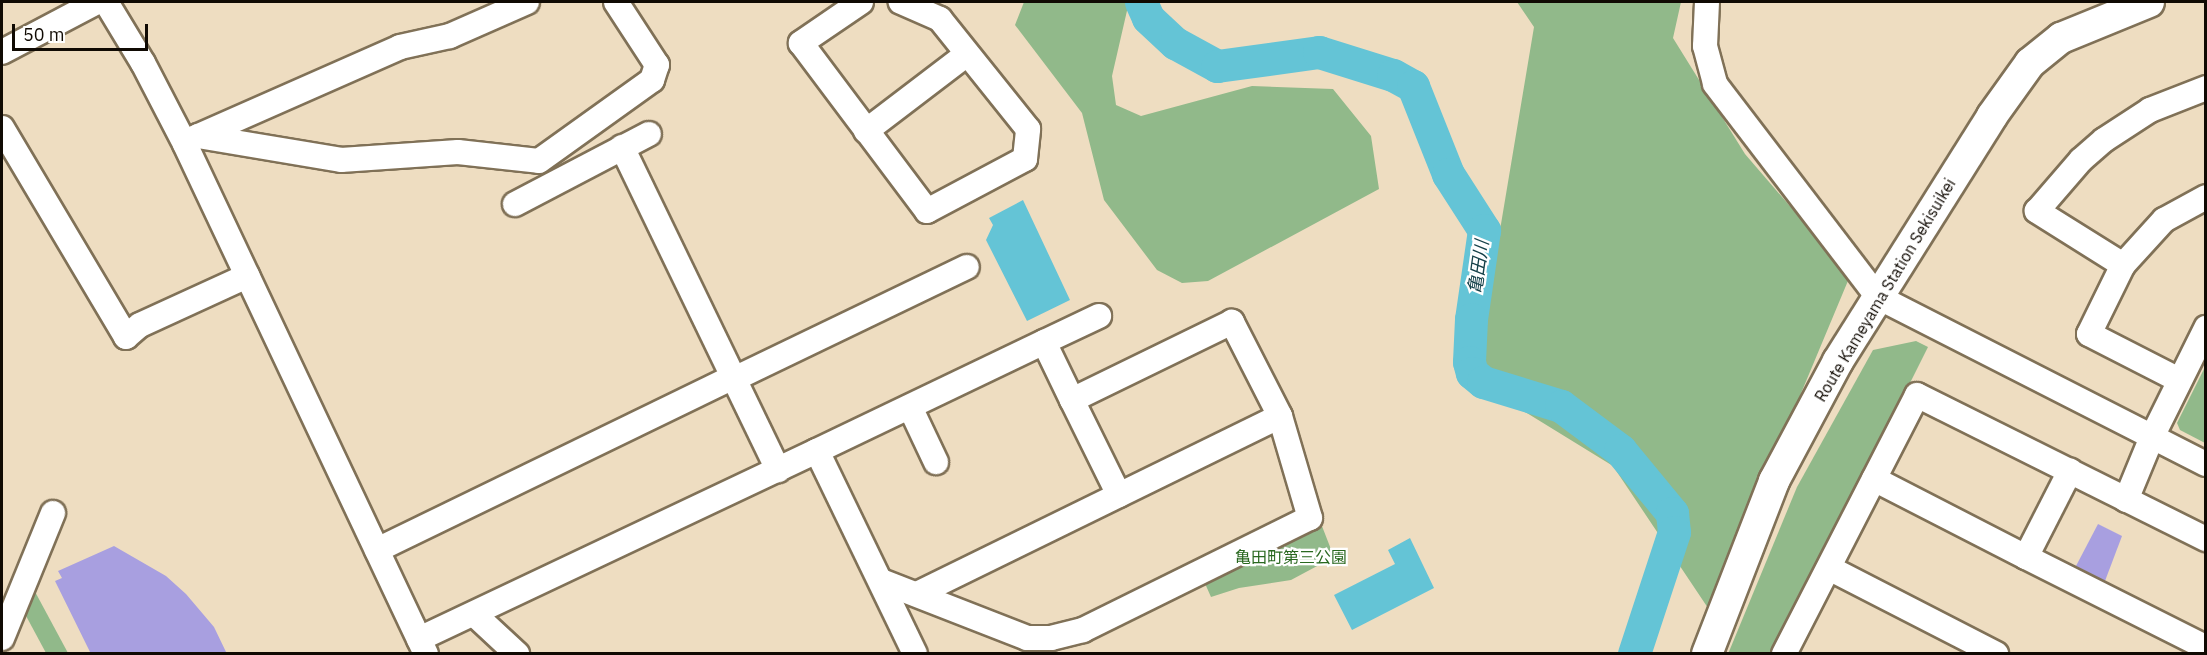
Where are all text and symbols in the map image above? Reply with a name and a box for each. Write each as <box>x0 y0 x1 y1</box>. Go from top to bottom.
scale bar <box>15 12 152 50</box>
text: 50 m <box>23 23 65 46</box>
street label: Route Kameyama Station Sekisuikei <box>1811 175 1959 405</box>
water label: 亀田川 <box>1465 239 1493 295</box>
park label: 亀田町第三公園 <box>1235 547 1347 567</box>

